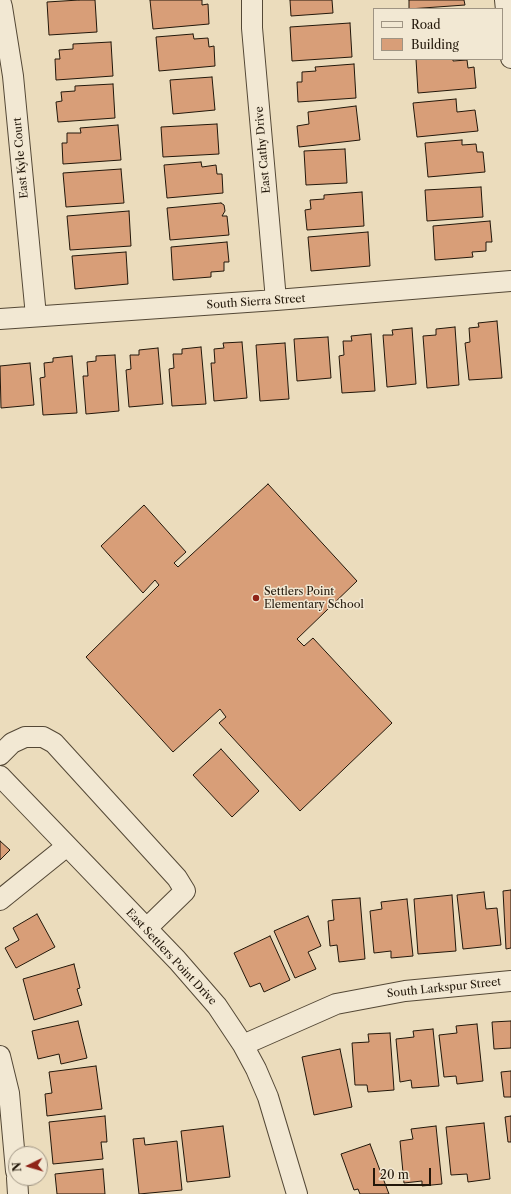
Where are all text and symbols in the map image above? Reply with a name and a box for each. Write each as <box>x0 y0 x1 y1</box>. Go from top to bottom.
legend <box>373 8 503 60</box>
text: Road <box>411 17 441 32</box>
text: Building <box>411 37 459 52</box>
street label: East Cathy Drive <box>253 106 273 194</box>
street label: East Kyle Court <box>11 117 31 199</box>
street label: South Sierra Street <box>206 292 306 312</box>
place label: Settlers Point Elementary School <box>264 585 364 611</box>
marker: Settlers Point Elementary School <box>251 593 261 603</box>
street label: East Settlers Point Drive <box>123 906 219 1008</box>
street label: South Larkspur Street <box>386 975 502 1001</box>
north arrow <box>8 1146 48 1186</box>
scale bar <box>375 1160 433 1186</box>
text: N <box>10 1162 24 1172</box>
text: 20 m <box>380 1167 409 1182</box>

